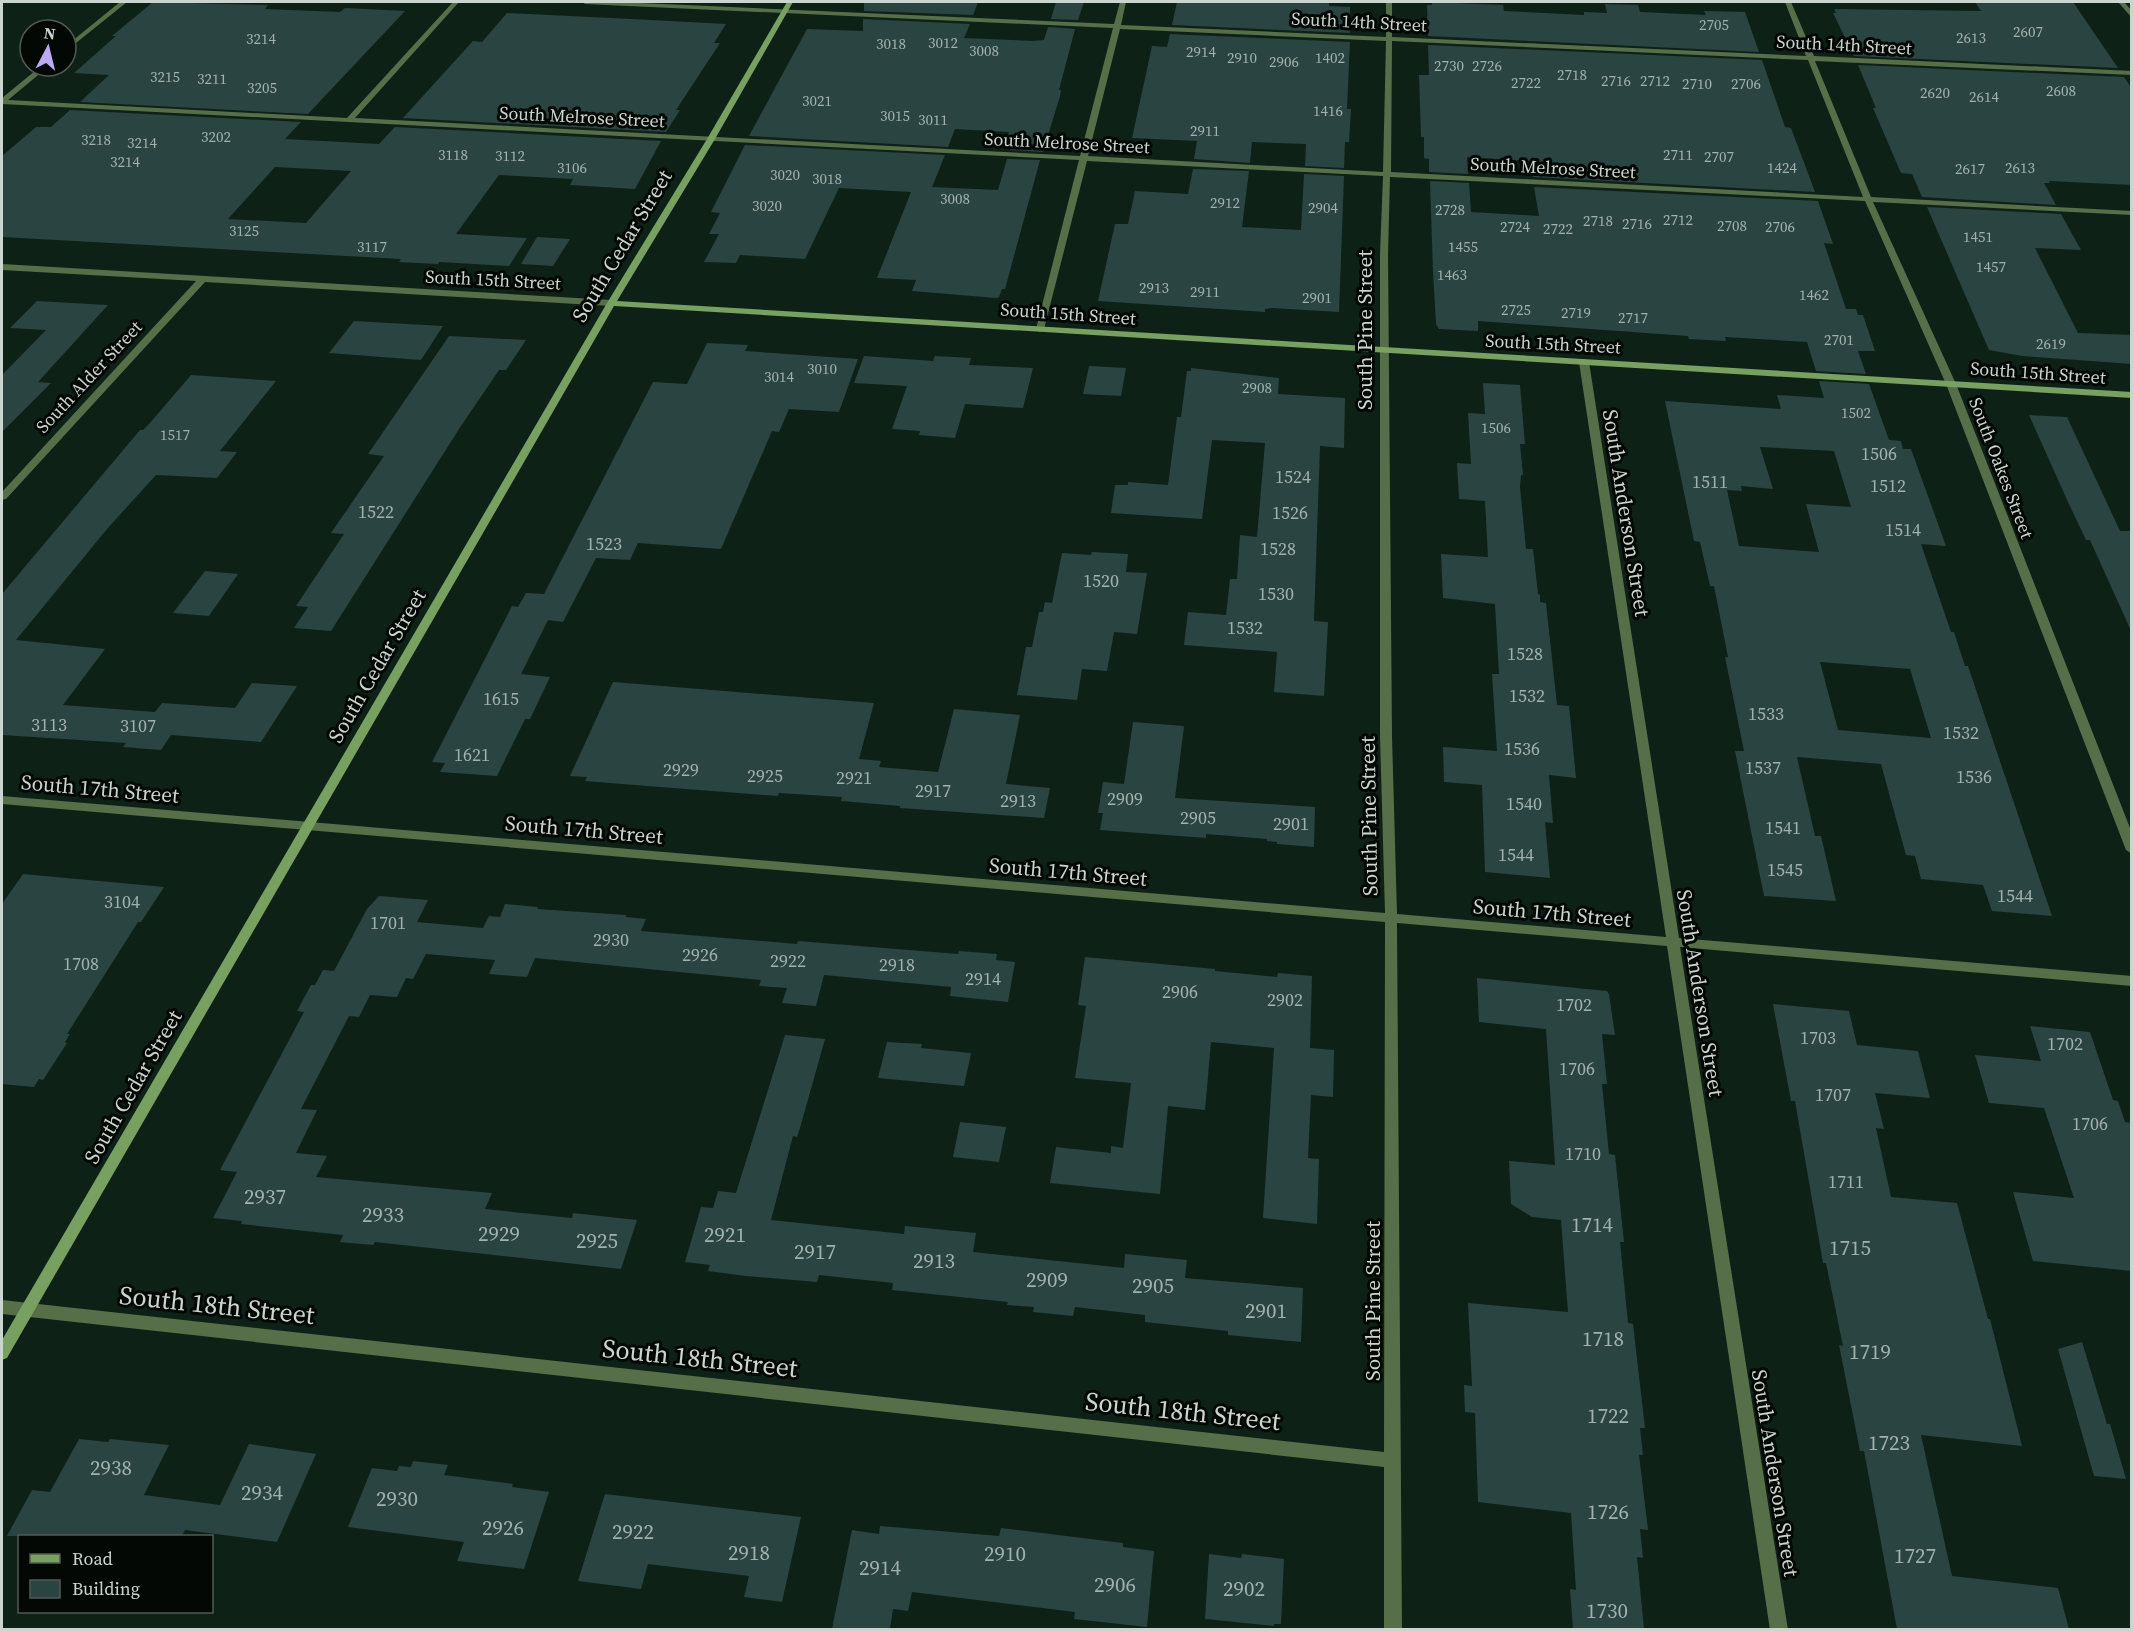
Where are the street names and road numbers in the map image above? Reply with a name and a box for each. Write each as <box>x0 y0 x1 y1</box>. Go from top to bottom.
street label: South 14th Street <box>1291 5 1428 38</box>
street label: South 14th Street <box>1776 28 1913 61</box>
street label: South Melrose Street <box>499 100 665 133</box>
street label: South Melrose Street <box>984 126 1150 159</box>
street label: South Melrose Street <box>1470 151 1636 184</box>
street label: South Cedar Street <box>565 164 679 327</box>
street label: South Pine Street <box>1350 250 1379 410</box>
street label: South 15th Street <box>425 263 562 296</box>
street label: South 15th Street <box>999 296 1137 331</box>
street label: South Alder Street <box>30 315 147 438</box>
street label: South 15th Street <box>1485 327 1622 360</box>
street label: South 15th Street <box>1969 355 2107 390</box>
street label: South Oakes Street <box>1963 394 2040 542</box>
street label: South Anderson Street <box>1596 407 1657 619</box>
street label: South Cedar Street <box>321 583 432 748</box>
street label: South Pine Street <box>1353 736 1384 896</box>
street label: South 17th Street <box>20 767 180 810</box>
street label: South 17th Street <box>504 808 664 851</box>
street label: South 17th Street <box>988 850 1148 893</box>
street label: South Anderson Street <box>1670 887 1731 1099</box>
street label: South 17th Street <box>1472 891 1632 934</box>
street label: South Cedar Street <box>77 1004 188 1169</box>
street label: South Pine Street <box>1358 1221 1387 1381</box>
street label: South 18th Street <box>118 1277 317 1333</box>
street label: South 18th Street <box>601 1330 800 1386</box>
street label: South Anderson Street <box>1745 1367 1806 1579</box>
street label: South 18th Street <box>1084 1383 1283 1439</box>

